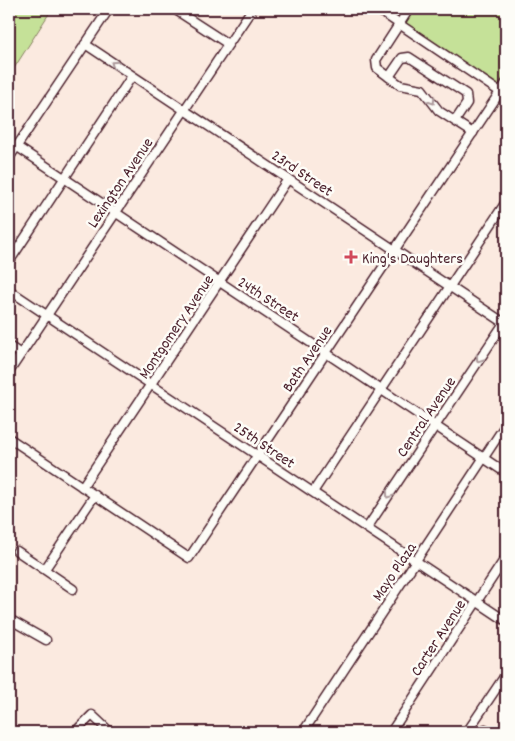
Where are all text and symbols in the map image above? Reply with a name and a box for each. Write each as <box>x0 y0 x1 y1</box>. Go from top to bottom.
one-way arrow <box>110 61 120 70</box>
one-way arrow <box>425 95 435 104</box>
street label: Lexington Avenue <box>82 134 160 233</box>
street label: 23rd Street <box>266 145 337 203</box>
place label: King's Daughters <box>362 248 463 271</box>
marker: King's Daughters <box>344 250 358 264</box>
street label: Montgomery Avenue <box>133 270 221 384</box>
street label: 24th Street <box>232 272 303 329</box>
street label: Bath Avenue <box>277 322 339 397</box>
one-way arrow <box>476 354 485 363</box>
street label: Central Avenue <box>392 372 463 462</box>
street label: 25th Street <box>228 417 299 475</box>
one-way arrow <box>386 489 395 498</box>
street label: Mayo Plaza <box>367 538 423 606</box>
street label: Carter Avenue <box>406 595 473 681</box>

